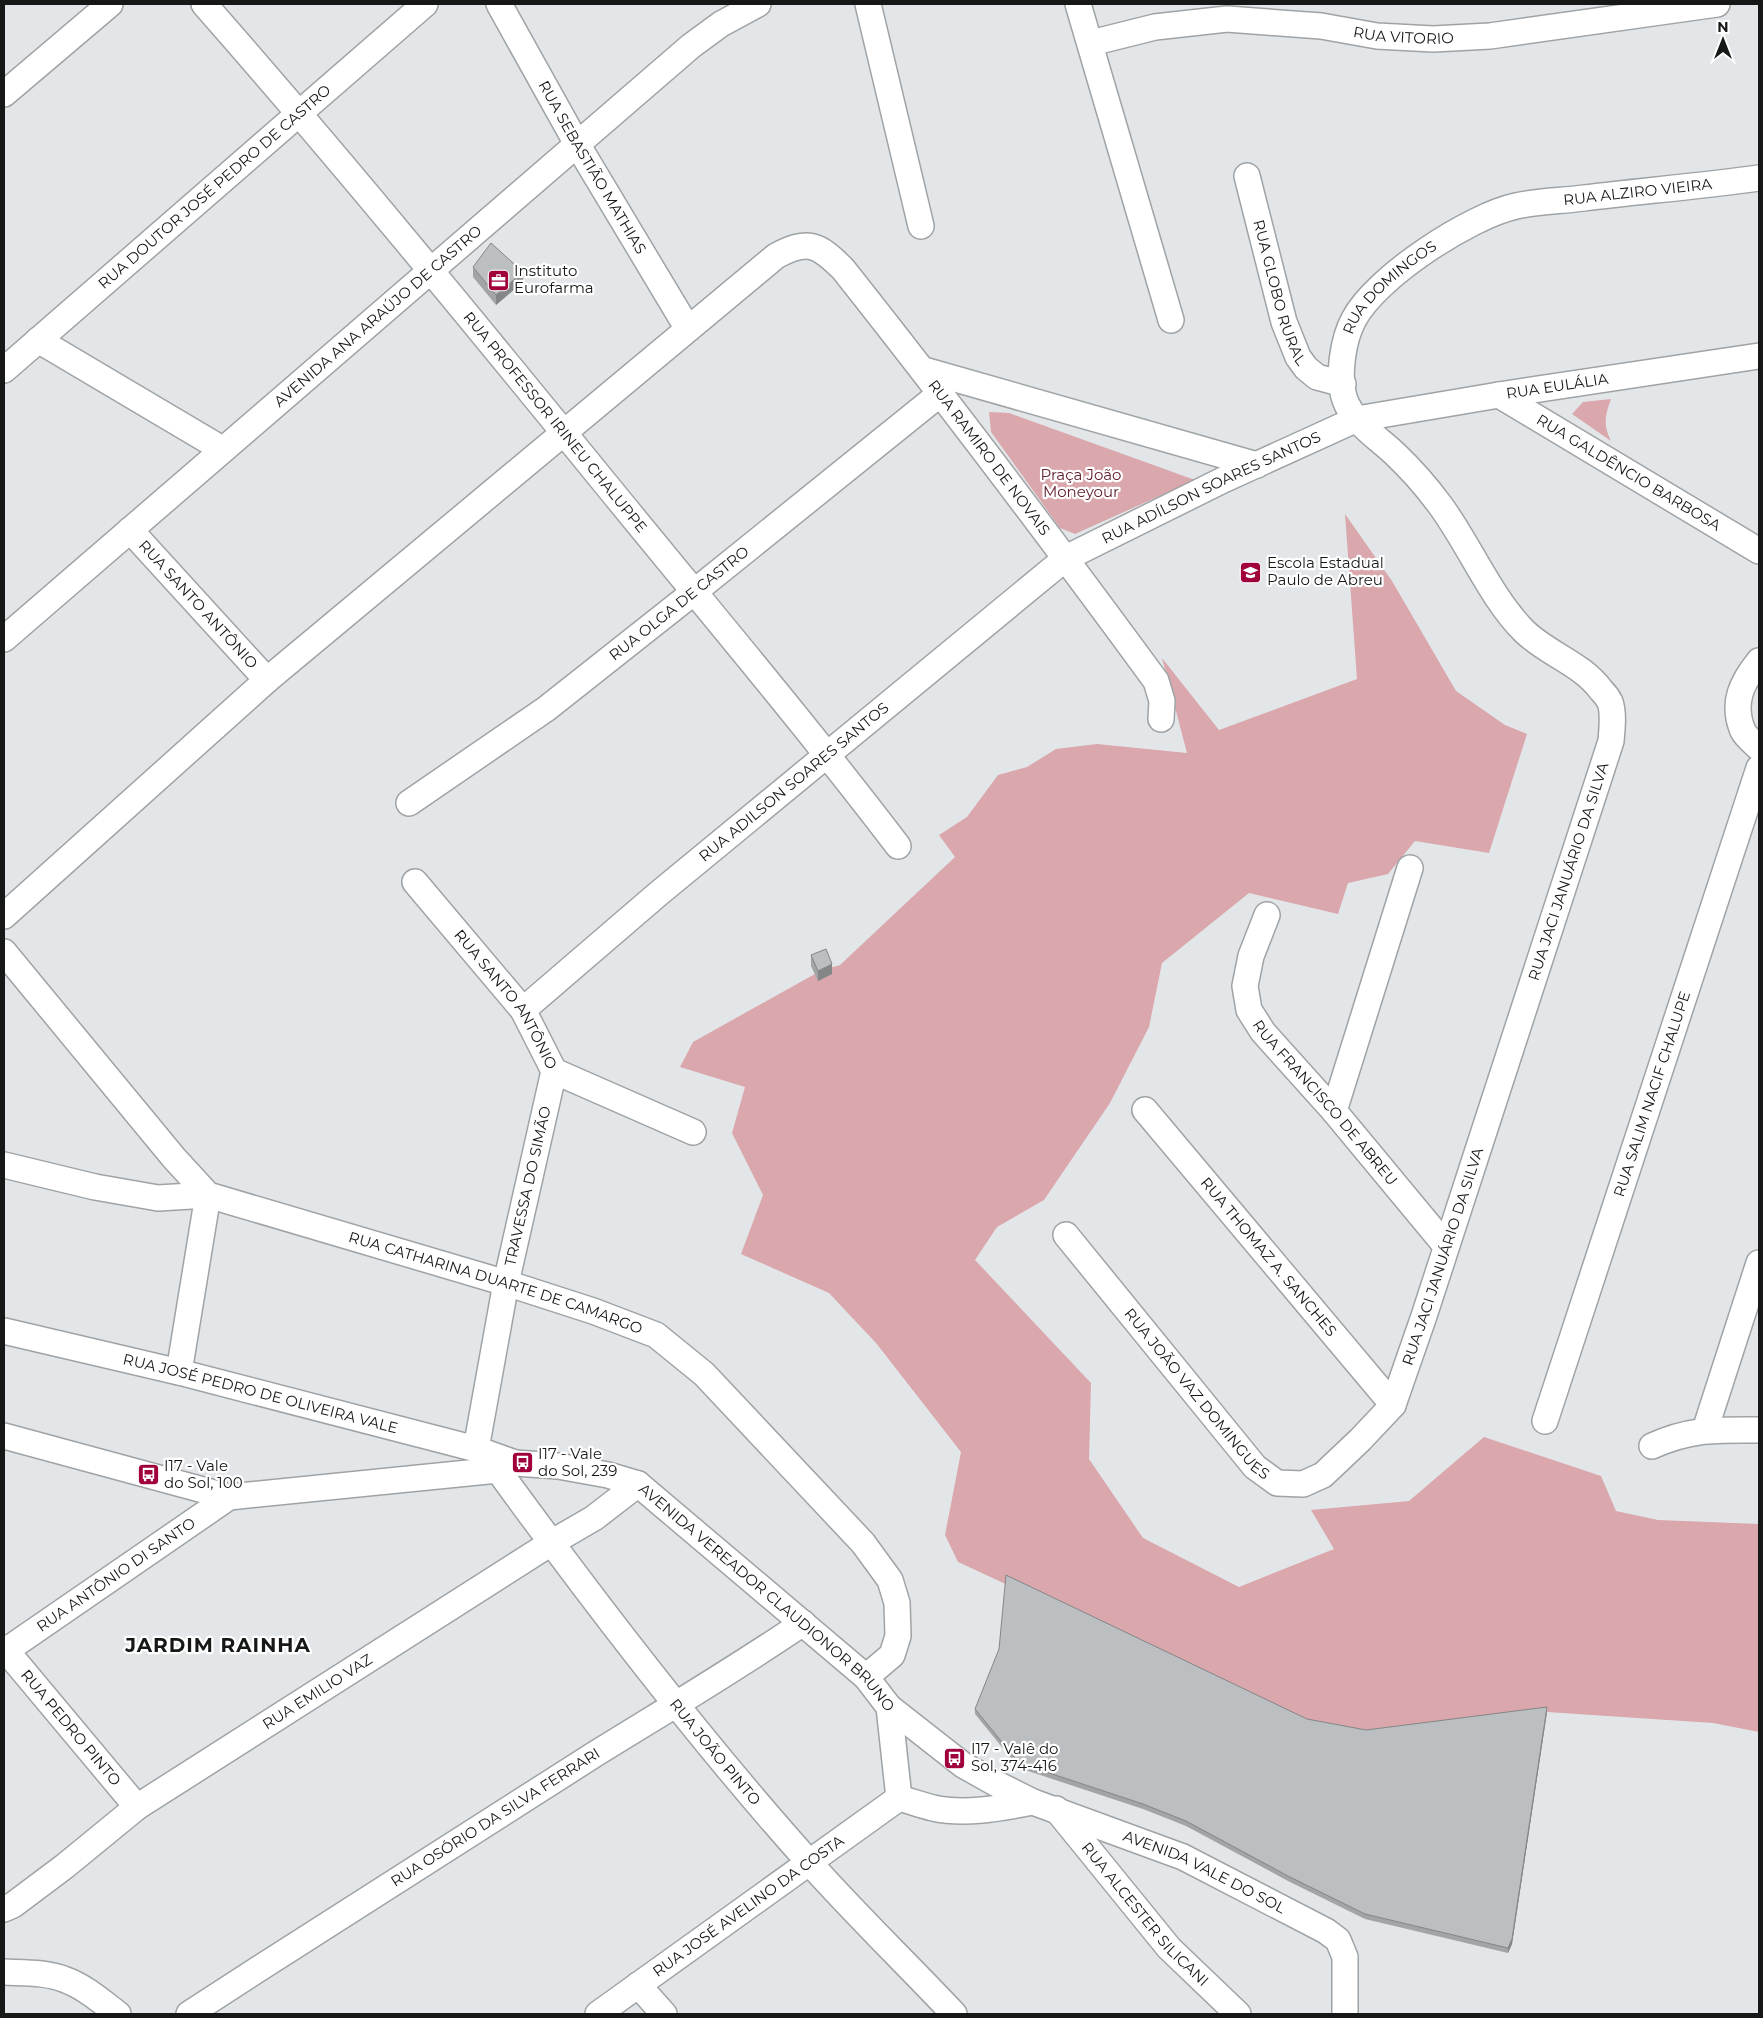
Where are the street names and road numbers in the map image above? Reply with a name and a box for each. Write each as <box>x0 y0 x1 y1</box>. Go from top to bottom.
street label: RUA VITORIO <box>1352 22 1454 48</box>
street label: RUA SEBASTIÃO MATHIAS <box>535 77 651 257</box>
street label: RUA DOUTOR JOSÉ PEDRO DE CASTRO <box>94 80 334 293</box>
street label: RUA ALZIRO VIEIRA <box>1563 174 1713 209</box>
street label: RUA GLOBO RURAL <box>1249 218 1311 369</box>
street label: AVENIDA ANA ARAÚJO DE CASTRO <box>270 221 486 411</box>
street label: RUA DOMINGOS <box>1338 236 1440 337</box>
street label: RUA PROFESSOR IRINEU CHALUPPE <box>459 307 652 536</box>
street label: RUA EULÁLIA <box>1505 369 1610 403</box>
street label: RUA RAMIRO DE NOVAIS <box>924 376 1055 539</box>
street label: RUA GALDÊNCIO BARBOSA <box>1533 410 1725 535</box>
street label: RUA ADÍLSON SOARES SANTOS <box>1098 427 1324 548</box>
street label: RUA SANTO ANTÔNIO <box>135 536 262 673</box>
street label: RUA OLGA DE CASTRO <box>605 542 753 665</box>
street label: RUA ADILSON SOARES SANTOS <box>695 698 892 866</box>
street label: RUA JACI JANUÁRIO DA SILVA <box>1524 760 1612 983</box>
street label: RUA SANTO ANTÔNIO <box>450 925 562 1072</box>
street label: RUA SALIM NACIF CHALUPE <box>1609 989 1694 1199</box>
street label: RUA FRANCISCO DE ABREU <box>1249 1016 1402 1189</box>
street label: TRAVESSA DO SIMÃO <box>500 1104 555 1268</box>
street label: RUA JACI JANUÁRIO DA SILVA <box>1398 1145 1487 1368</box>
street label: RUA THOMAZ A. SANCHES <box>1197 1173 1341 1340</box>
street label: RUA CATHARINA DUARTE DE CAMARGO <box>346 1227 645 1338</box>
street label: RUA JOÃO VAZ DOMINGUES <box>1120 1304 1273 1483</box>
street label: RUA JOSÉ PEDRO DE OLIVEIRA VALE <box>121 1349 400 1437</box>
street label: AVENIDA VEREADOR CLAUDIONOR BRUNO <box>635 1479 899 1715</box>
street label: RUA ANTÔNIO DI SANTO <box>33 1513 199 1636</box>
street label: RUA EMILIO VAZ <box>259 1649 376 1734</box>
street label: RUA PEDRO PINTO <box>17 1665 125 1790</box>
street label: RUA JOÃO PINTO <box>666 1695 765 1809</box>
street label: RUA OSÓRIO DA SILVA FERRARI <box>387 1743 603 1891</box>
street label: AVENIDA VALE DO SOL <box>1121 1826 1289 1917</box>
street label: RUA JOSÉ AVELINO DA COSTA <box>649 1831 847 1981</box>
street label: RUA ALCESTER SILICANI <box>1078 1838 1213 1990</box>

